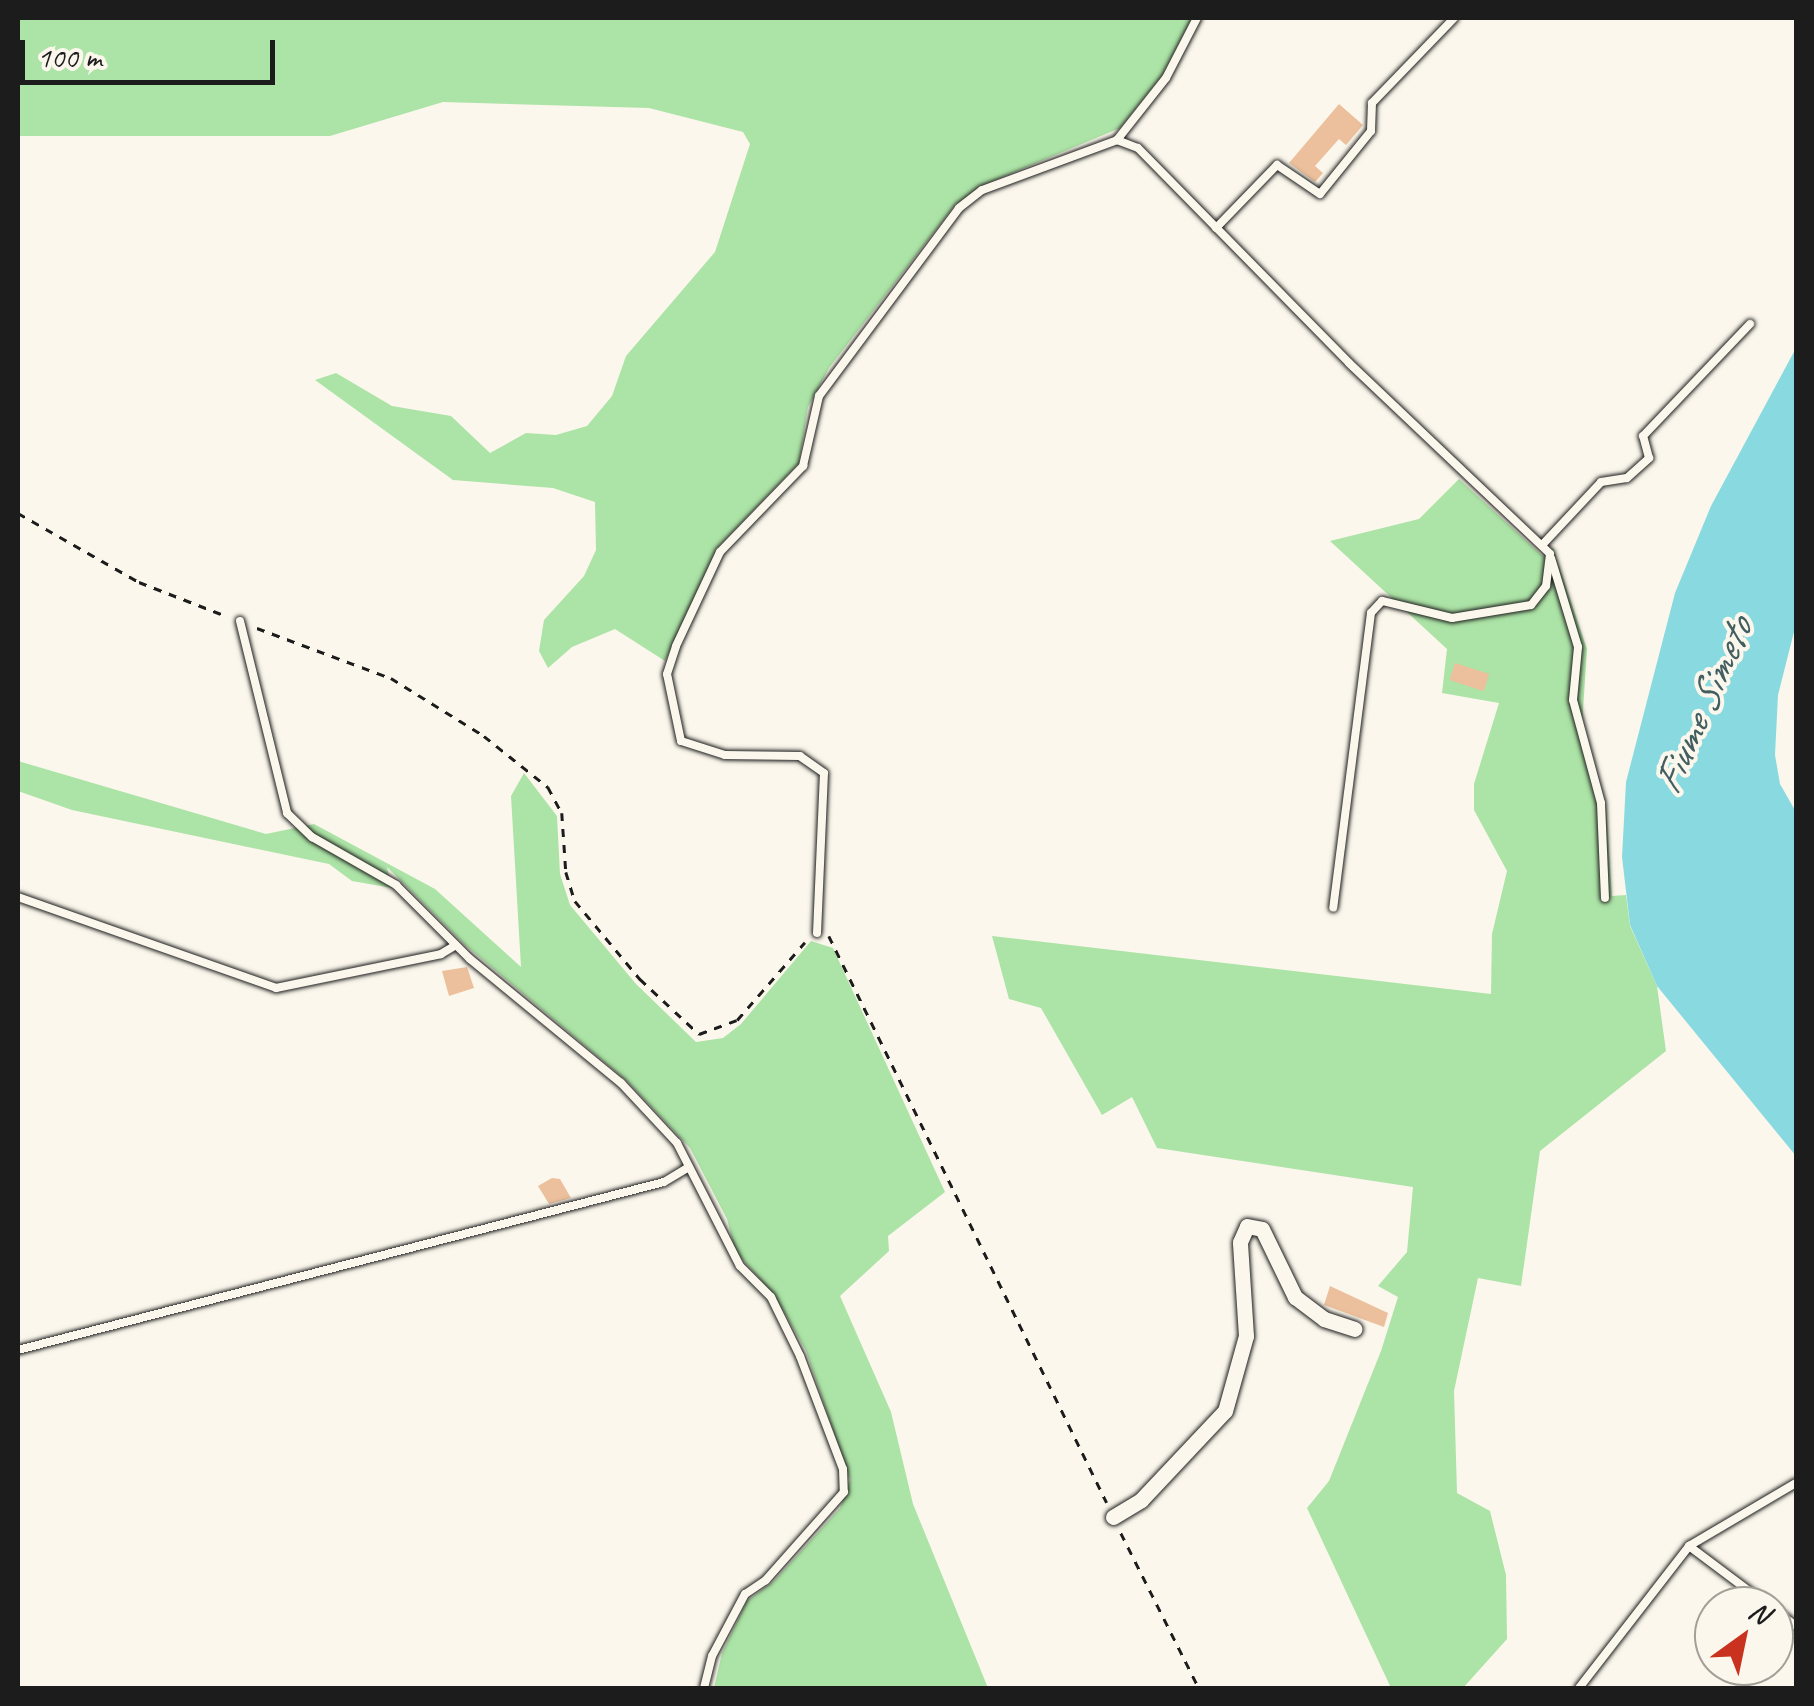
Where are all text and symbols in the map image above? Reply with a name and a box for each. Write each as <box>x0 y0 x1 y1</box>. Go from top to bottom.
scale bar <box>25 20 280 82</box>
text: 100 m <box>37 38 102 76</box>
water label: Fiume Simeto <box>1642 611 1764 801</box>
north arrow <box>1694 1586 1794 1686</box>
text: N <box>1743 1593 1776 1631</box>

